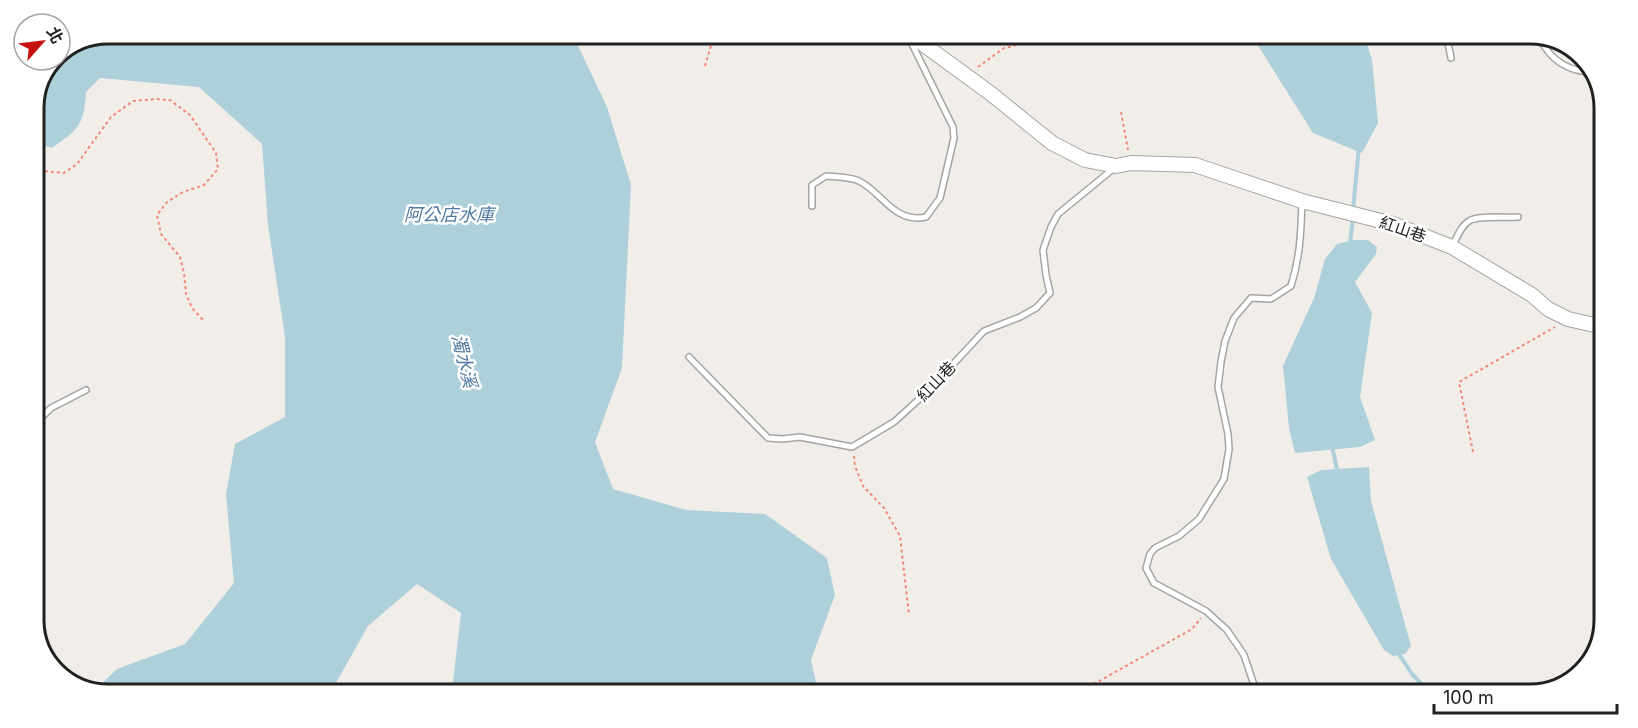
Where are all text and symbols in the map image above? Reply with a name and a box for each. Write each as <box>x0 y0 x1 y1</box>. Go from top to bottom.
north arrow <box>12 12 72 72</box>
text: 北 <box>43 23 68 47</box>
water label: 阿公店水庫 <box>404 204 497 225</box>
street label: 紅山巷 <box>1377 212 1429 246</box>
water label: 濁水溪 <box>448 332 482 393</box>
street label: 紅山巷 <box>912 357 960 405</box>
scale bar <box>1434 677 1617 715</box>
text: 100 m <box>1443 687 1494 708</box>

